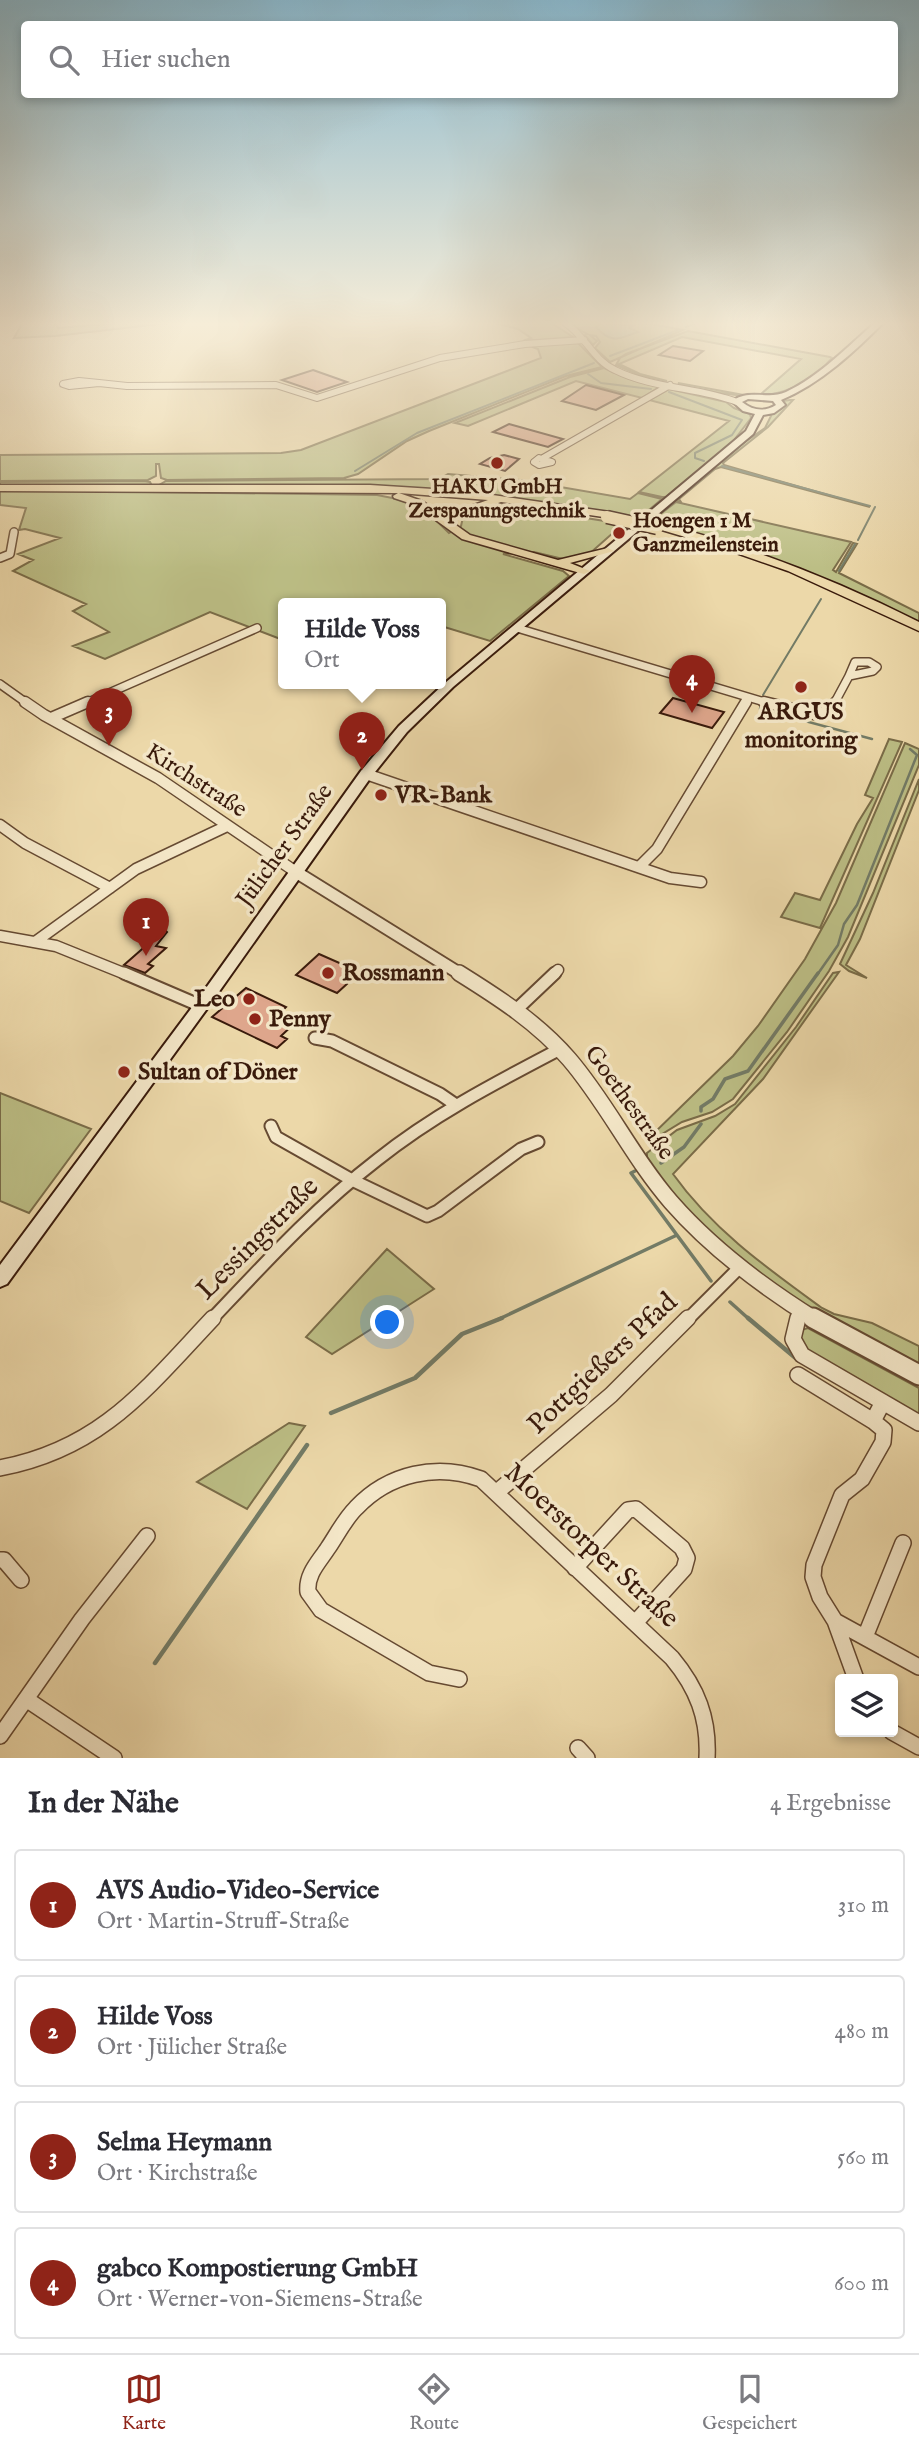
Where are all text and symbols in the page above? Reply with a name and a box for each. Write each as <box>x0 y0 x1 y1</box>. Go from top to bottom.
search box <box>21 21 898 98</box>
icon: search <box>45 41 83 79</box>
text: Hier suchen <box>101 43 231 76</box>
marker: HAKU GmbH Zerspanungstechnik <box>489 455 505 471</box>
place label: HAKU GmbH Zerspanungstechnik <box>409 474 586 525</box>
place label: Hoengen 1 M Ganzmeilenstein <box>633 508 779 559</box>
marker: Hoengen 1 M Ganzmeilenstein <box>611 525 627 541</box>
popup <box>278 598 446 689</box>
text: Hilde Voss <box>304 613 420 646</box>
text: Ort <box>304 646 340 675</box>
pin: 4 <box>669 655 715 713</box>
marker: ARGUS monitoring <box>793 679 809 695</box>
pin: 3 <box>86 688 132 746</box>
place label: ARGUS monitoring <box>745 697 858 756</box>
pin: 2 <box>339 712 385 770</box>
street label: Kirchstraße <box>139 737 253 825</box>
street label: Jülicher Straße <box>228 778 340 916</box>
place label: VR-Bank <box>394 780 493 811</box>
marker: VR-Bank <box>373 787 389 803</box>
pin: 1 <box>123 898 169 956</box>
place label: Rossmann <box>342 958 445 989</box>
marker: Rossmann <box>320 965 336 981</box>
place label: Leo <box>194 984 235 1015</box>
marker: Leo <box>241 991 257 1007</box>
place label: Penny <box>269 1004 332 1035</box>
marker: Penny <box>247 1011 263 1027</box>
street label: Goethestraße <box>577 1040 681 1166</box>
place label: Sultan of Döner <box>138 1057 298 1088</box>
marker: Sultan of Döner <box>116 1064 132 1080</box>
street label: Lessingstraße <box>189 1170 327 1308</box>
street label: Pottgießers Pfad <box>521 1286 685 1442</box>
your location <box>370 1305 404 1339</box>
street label: Moerstorper Straße <box>496 1456 686 1636</box>
map controls <box>835 1674 898 1737</box>
button: layers <box>835 1674 898 1737</box>
text: In der Nähe <box>28 1785 179 1823</box>
text: 4 Ergebnisse <box>770 1789 891 1818</box>
text: AVS Audio-Video-Service <box>97 1874 379 1907</box>
text: 1 <box>49 1891 57 1920</box>
text: 310 m <box>838 1891 889 1920</box>
text: Ort · Martin-Struff-Straße <box>97 1907 349 1936</box>
text: Hilde Voss <box>97 2000 213 2033</box>
text: 2 <box>48 2017 58 2046</box>
text: 480 m <box>835 2017 889 2046</box>
text: Ort · Jülicher Straße <box>97 2033 287 2062</box>
text: Selma Heymann <box>97 2126 272 2159</box>
text: 3 <box>49 2143 57 2172</box>
text: 560 m <box>837 2143 889 2172</box>
text: Ort · Kirchstraße <box>97 2159 258 2188</box>
text: gabco Kompostierung GmbH <box>97 2252 418 2285</box>
text: 4 <box>47 2269 59 2298</box>
text: 600 m <box>834 2269 889 2298</box>
text: Ort · Werner-von-Siemens-Straße <box>97 2285 423 2314</box>
tab: Karte <box>122 2370 166 2436</box>
tab: Route <box>409 2370 459 2436</box>
tab: Gespeichert <box>702 2370 797 2436</box>

